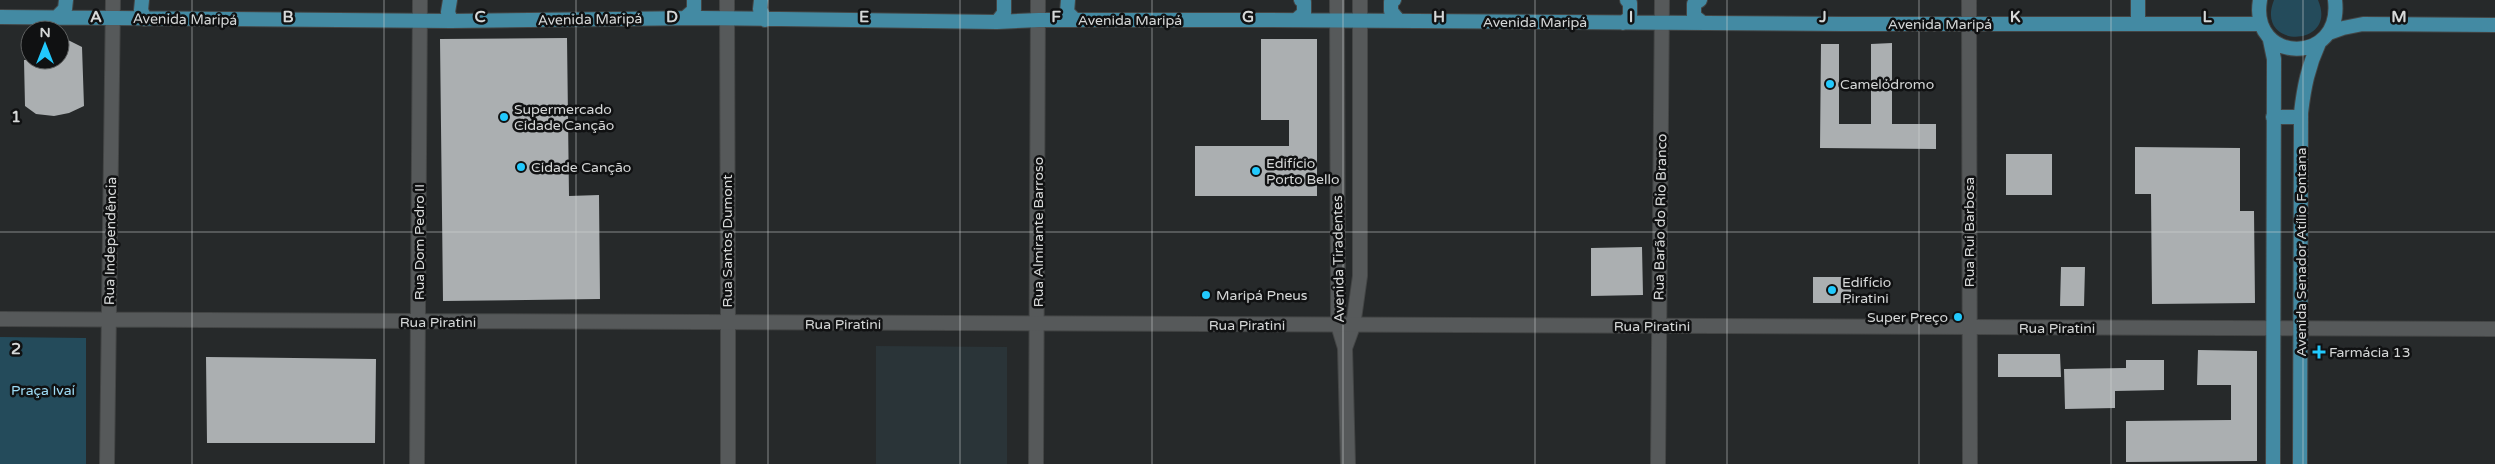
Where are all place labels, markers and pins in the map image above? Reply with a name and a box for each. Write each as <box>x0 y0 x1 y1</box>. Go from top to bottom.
place label: Camelódromo <box>1840 76 1934 93</box>
marker: Camelódromo <box>1824 78 1836 90</box>
place label: Supermercado Cidade Canção <box>514 101 614 134</box>
marker: Supermercado Cidade Canção <box>498 111 510 123</box>
place label: Edifício Porto Bello <box>1266 155 1340 188</box>
place label: Cidade Canção <box>531 159 631 176</box>
marker: Cidade Canção <box>515 161 527 173</box>
marker: Edifício Porto Bello <box>1250 165 1262 177</box>
place label: Edifício Piratini <box>1842 274 1891 307</box>
marker: Edifício Piratini <box>1826 284 1838 296</box>
place label: Maripá Pneus <box>1216 287 1308 304</box>
marker: Maripá Pneus <box>1200 289 1212 301</box>
place label: Super Preço <box>1867 309 1948 326</box>
marker: Super Preço <box>1952 311 1964 323</box>
place label: Farmácia 13 <box>2329 344 2410 361</box>
marker: Farmácia 13 <box>2313 346 2325 358</box>

